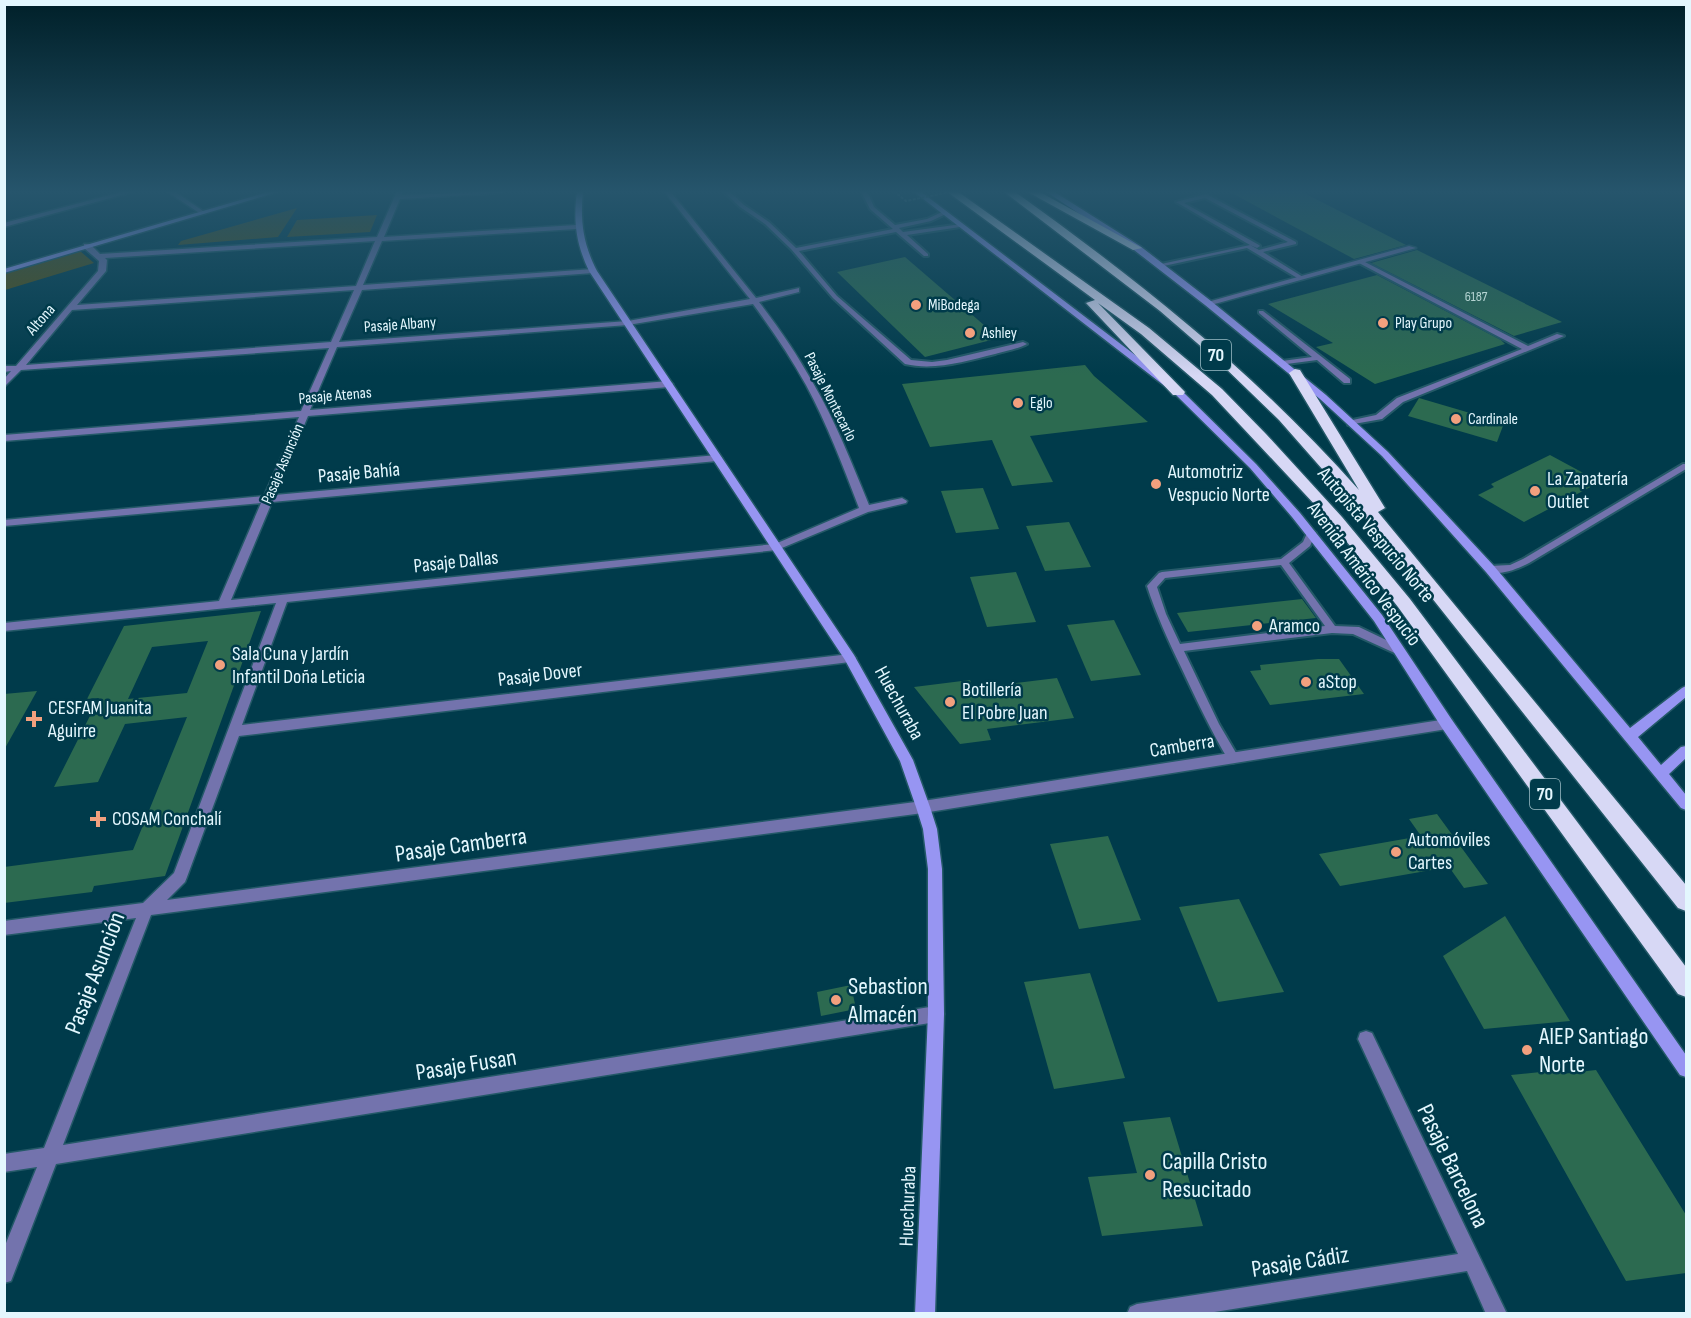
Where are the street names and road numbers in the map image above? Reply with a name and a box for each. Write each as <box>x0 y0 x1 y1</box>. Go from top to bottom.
street label: Altona <box>22 301 59 340</box>
street label: Pasaje Albany <box>363 313 437 337</box>
road number: 70 <box>1201 340 1231 370</box>
street label: Pasaje Montecarlo <box>799 349 861 445</box>
street label: Pasaje Atenas <box>298 383 373 409</box>
street label: Pasaje Asunción <box>258 421 308 507</box>
street label: Pasaje Bahía <box>317 457 401 489</box>
street label: Autopista Vespucio Norte <box>1312 462 1440 607</box>
street label: Avenida Américo Vespucio <box>1301 496 1426 651</box>
street label: Pasaje Dallas <box>412 546 500 578</box>
street label: Pasaje Dover <box>496 658 584 692</box>
street label: Huechuraba <box>869 662 929 744</box>
street label: Camberra <box>1148 729 1216 763</box>
road number: 70 <box>1530 779 1560 809</box>
street label: Pasaje Camberra <box>393 821 529 869</box>
street label: Pasaje Asunción <box>59 908 131 1038</box>
street label: Pasaje Fusan <box>413 1043 519 1087</box>
street label: Pasaje Barcelona <box>1411 1099 1495 1233</box>
street label: Huechuraba <box>895 1165 921 1247</box>
street label: Pasaje Cádiz <box>1249 1240 1351 1284</box>

